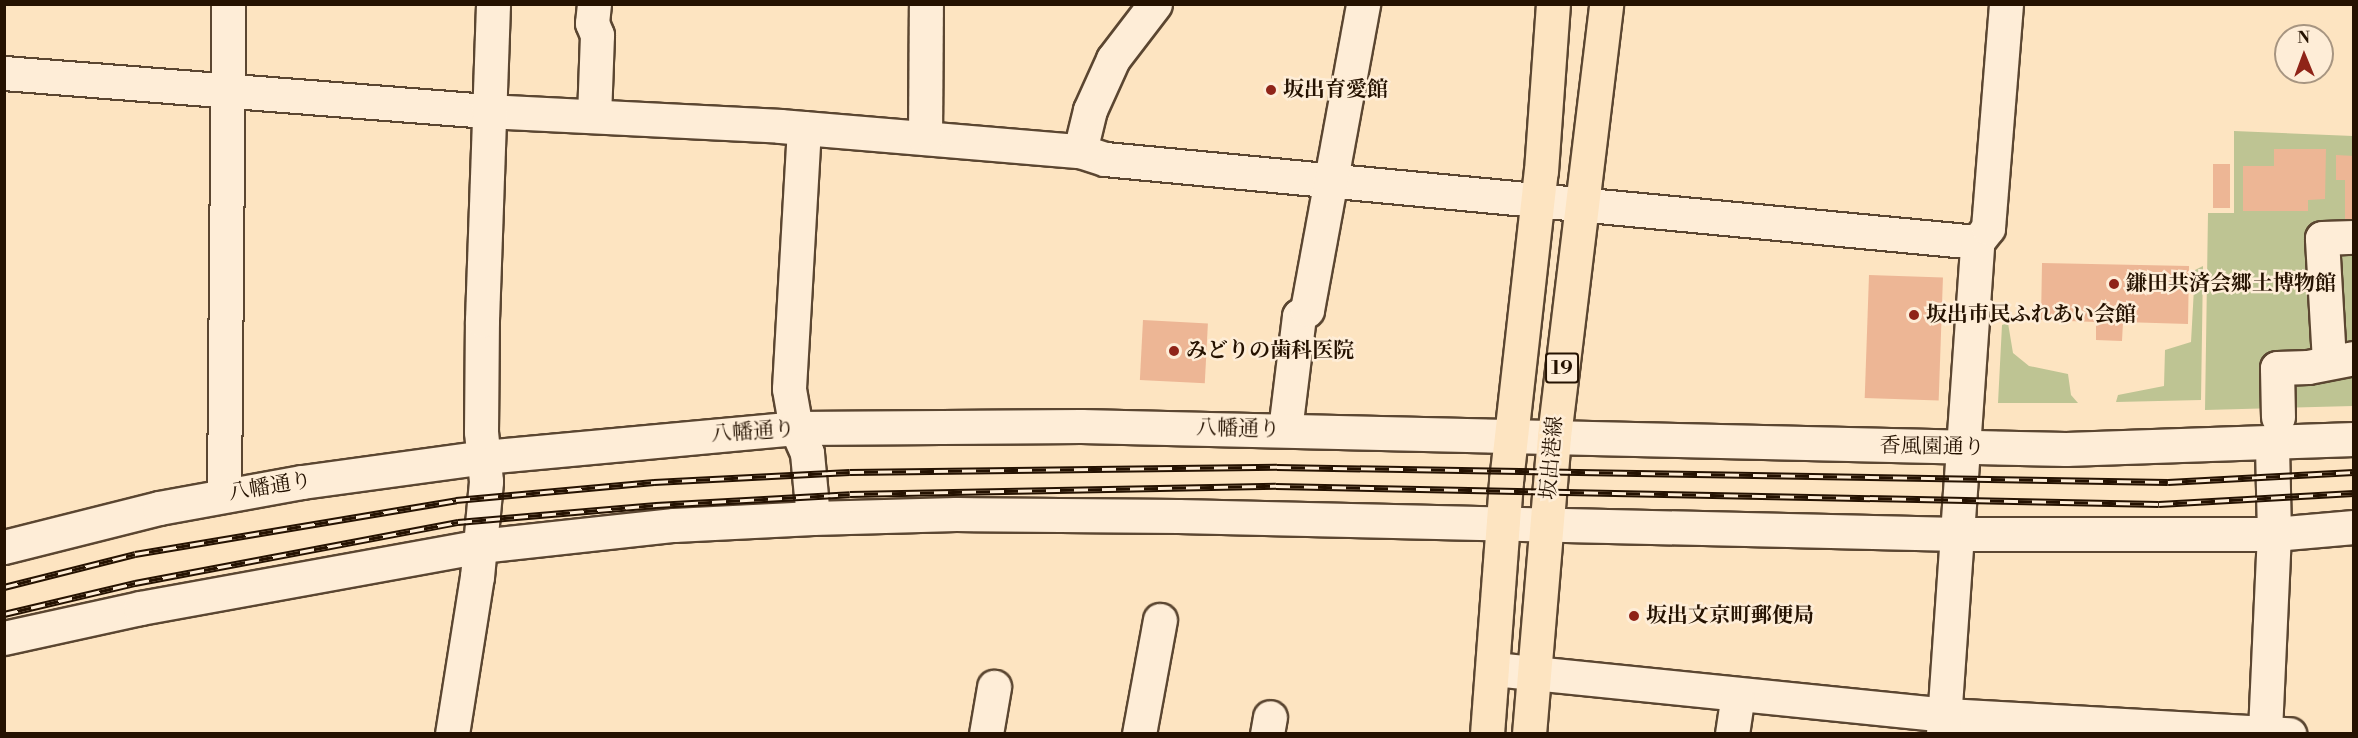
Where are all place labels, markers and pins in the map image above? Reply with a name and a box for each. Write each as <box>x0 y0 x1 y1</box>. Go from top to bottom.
place label: 坂出育愛館 <box>1283 77 1388 103</box>
marker: 坂出育愛館 <box>1264 83 1278 97</box>
place label: 鎌田共済会郷土博物館 <box>2126 271 2336 297</box>
marker: 鎌田共済会郷土博物館 <box>2107 277 2121 291</box>
place label: 坂出市民ふれあい会館 <box>1926 302 2136 328</box>
marker: 坂出市民ふれあい会館 <box>1907 308 1921 322</box>
place label: みどりの歯科医院 <box>1186 338 1354 364</box>
marker: みどりの歯科医院 <box>1167 344 1181 358</box>
place label: 坂出文京町郵便局 <box>1646 603 1814 629</box>
marker: 坂出文京町郵便局 <box>1627 609 1641 623</box>

